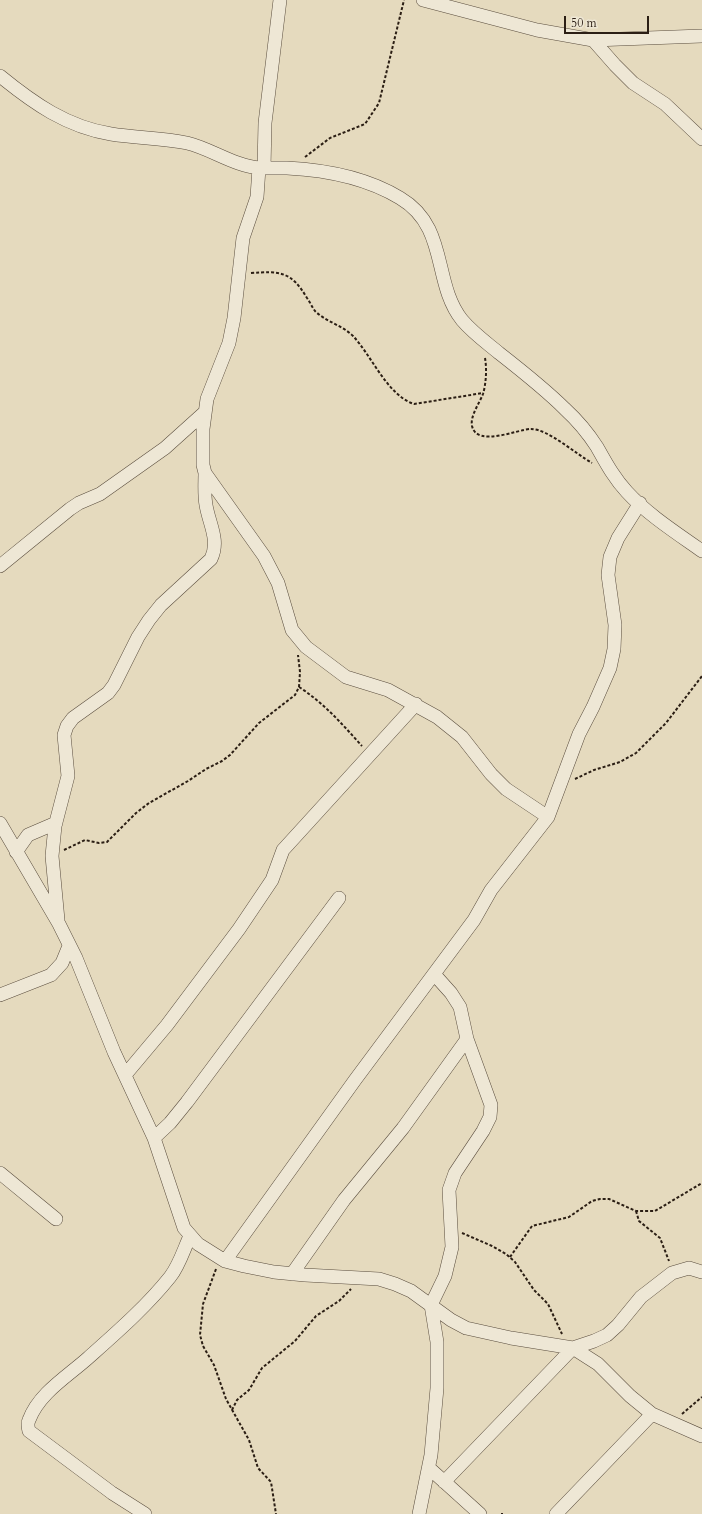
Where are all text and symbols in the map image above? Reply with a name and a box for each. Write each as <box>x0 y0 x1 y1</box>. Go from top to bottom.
scale bar <box>566 8 651 34</box>
text: 50 m <box>571 15 597 31</box>

